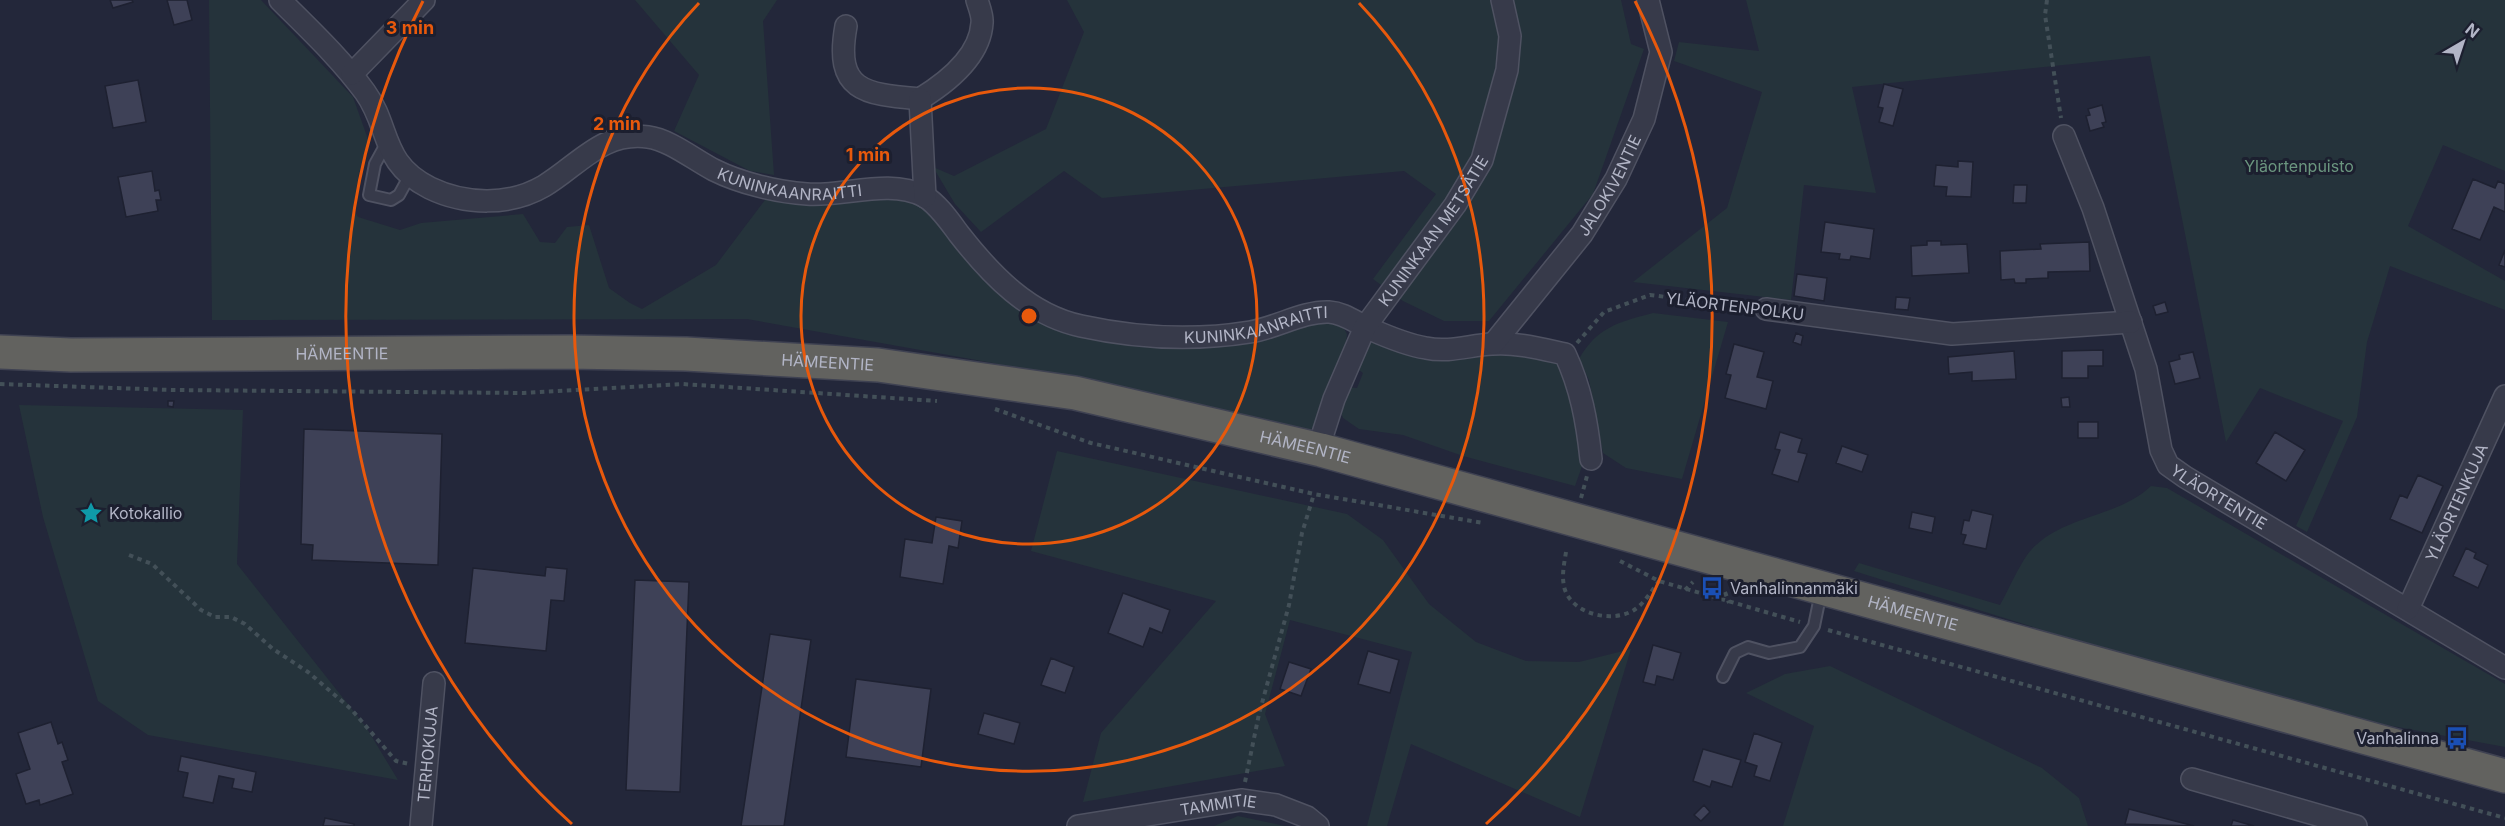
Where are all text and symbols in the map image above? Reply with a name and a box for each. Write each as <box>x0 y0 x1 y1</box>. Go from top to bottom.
north arrow <box>2433 12 2493 72</box>
text: 3 min <box>386 17 434 38</box>
text: N <box>2461 19 2483 42</box>
text: 2 min <box>593 113 641 134</box>
street label: JALOKIVENTIE <box>1573 132 1645 240</box>
text: 1 min <box>846 144 890 165</box>
street label: KUNINKAAN METSÄTIE <box>1374 152 1492 310</box>
park label: Yläortenpuisto <box>2244 156 2354 176</box>
street label: KUNINKAANRAITTI <box>714 163 863 204</box>
street label: YLÄORTENPOLKU <box>1665 288 1805 324</box>
street label: KUNINKAANRAITTI <box>1184 302 1328 347</box>
centre of rings <box>1019 306 1039 326</box>
street label: HÄMEENTIE <box>295 343 388 364</box>
street label: HÄMEENTIE <box>781 349 875 375</box>
street label: HÄMEENTIE <box>1258 426 1353 468</box>
street label: YLÄORTENKUJA <box>2421 440 2492 565</box>
street label: YLÄORTENTIE <box>2167 460 2271 534</box>
place icon: Kotokallio <box>78 500 104 526</box>
place label: Kotokallio <box>109 503 182 523</box>
bus stop icon: Vanhalinnanmäki <box>1699 575 1725 601</box>
place label: Vanhalinnanmäki <box>1730 578 1858 598</box>
street label: HÄMEENTIE <box>1866 591 1961 635</box>
street label: TERHOKUJA <box>413 705 442 803</box>
bus stop icon: Vanhalinna <box>2444 725 2470 751</box>
place label: Vanhalinna <box>2356 728 2439 748</box>
street label: TAMMITIE <box>1178 790 1258 820</box>

